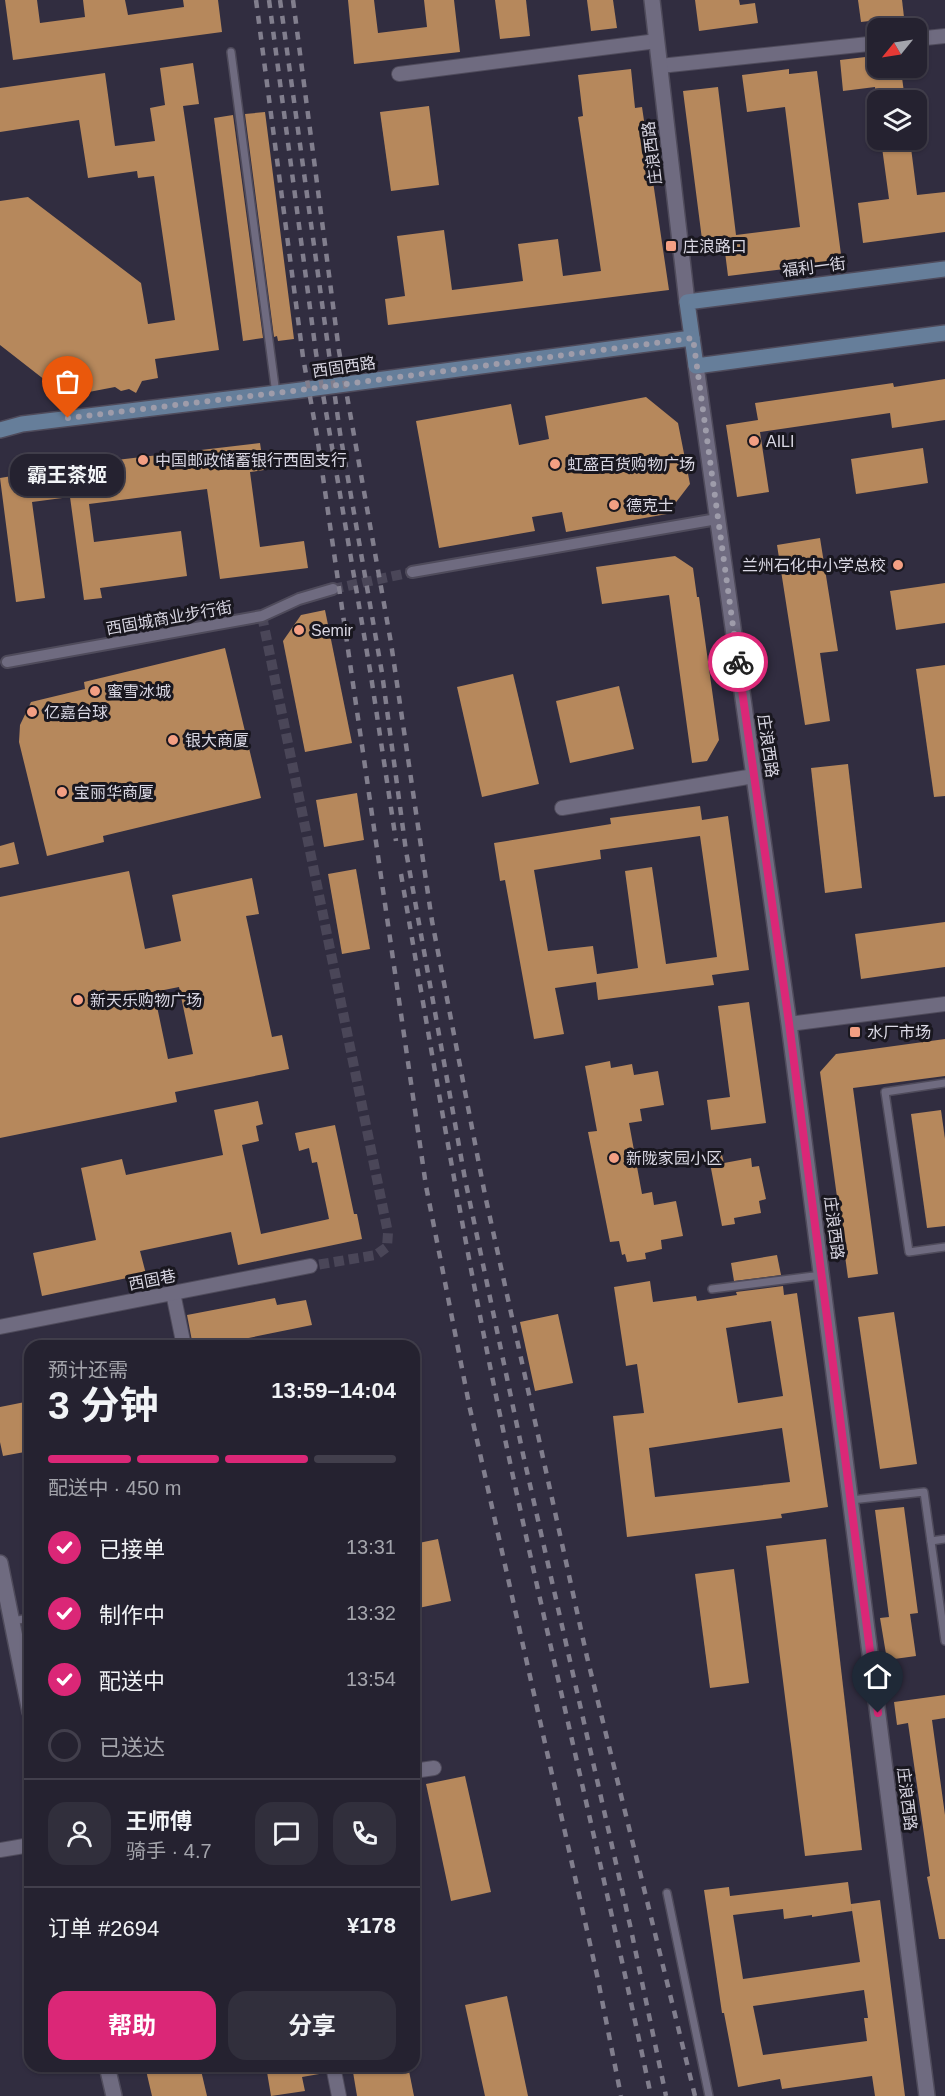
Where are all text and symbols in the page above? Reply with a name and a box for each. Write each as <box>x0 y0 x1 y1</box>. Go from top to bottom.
north arrow <box>867 18 927 78</box>
map controls <box>867 18 927 150</box>
button: layers <box>867 90 927 150</box>
street label: 庄浪西路 <box>640 120 664 186</box>
place label: 庄浪路口 <box>683 238 747 255</box>
marker: 庄浪路口 <box>664 239 678 253</box>
street label: 福利一街 <box>781 255 847 279</box>
street label: 西固西路 <box>311 354 377 380</box>
pin <box>42 356 93 418</box>
icon: bag <box>51 365 84 398</box>
place label: AILI <box>766 433 794 450</box>
marker: AILI <box>747 434 761 448</box>
place label: 中国邮政储蓄银行西固支行 <box>155 452 347 469</box>
marker: 中国邮政储蓄银行西固支行 <box>136 453 150 467</box>
callout: 霸王茶姬 <box>11 454 125 496</box>
place label: 虹盛百货购物广场 <box>567 456 695 473</box>
marker: 虹盛百货购物广场 <box>548 457 562 471</box>
text: 霸王茶姬 <box>27 464 107 486</box>
place label: 德克士 <box>626 497 674 514</box>
marker: 德克士 <box>607 498 621 512</box>
place label: 兰州石化中小学总校 <box>742 557 886 574</box>
marker: 兰州石化中小学总校 <box>891 558 905 572</box>
street label: 西固城商业步行街 <box>104 599 234 637</box>
place label: Semir <box>311 622 353 639</box>
marker: Semir <box>292 623 306 637</box>
courier <box>708 632 768 692</box>
icon: bike <box>722 646 755 679</box>
place label: 蜜雪冰城 <box>107 683 171 700</box>
marker: 蜜雪冰城 <box>88 684 102 698</box>
place label: 亿嘉台球 <box>44 704 108 721</box>
marker: 亿嘉台球 <box>25 705 39 719</box>
street label: 庄浪西路 <box>755 713 781 779</box>
place label: 银大商厦 <box>185 732 249 749</box>
marker: 银大商厦 <box>166 733 180 747</box>
place label: 宝丽华商厦 <box>74 784 154 801</box>
marker: 宝丽华商厦 <box>55 785 69 799</box>
place label: 新天乐购物广场 <box>90 992 202 1009</box>
marker: 新天乐购物广场 <box>71 993 85 1007</box>
place label: 水厂市场 <box>867 1024 931 1041</box>
marker: 水厂市场 <box>848 1025 862 1039</box>
place label: 新陇家园小区 <box>626 1150 722 1167</box>
marker: 新陇家园小区 <box>607 1151 621 1165</box>
street label: 庄浪西路 <box>822 1195 846 1261</box>
street label: 西固巷 <box>127 1267 177 1293</box>
text: 预计还需 <box>48 1359 128 1381</box>
text: 13:59–14:04 <box>271 1378 396 1403</box>
text: 3 分钟 <box>48 1384 159 1427</box>
text: 配送中 · 450 m <box>48 1477 181 1499</box>
icon: check <box>48 1531 81 1564</box>
text: 13:31 <box>346 1536 396 1558</box>
text: 已接单 <box>99 1537 165 1562</box>
icon: check <box>48 1597 81 1630</box>
text: 13:32 <box>346 1602 396 1624</box>
text: 制作中 <box>99 1603 165 1628</box>
pin <box>852 1651 903 1713</box>
icon: home <box>861 1660 894 1693</box>
icon: check <box>48 1663 81 1696</box>
text: 13:54 <box>346 1668 396 1690</box>
text: 配送中 <box>99 1669 165 1694</box>
text: 已送达 <box>99 1735 165 1760</box>
street label: 庄浪西路 <box>895 1766 919 1832</box>
button: person <box>48 1802 111 1865</box>
button: chat <box>255 1802 318 1865</box>
button: phone <box>333 1802 396 1865</box>
text: 王师傅 <box>126 1809 192 1834</box>
text: 骑手 · 4.7 <box>126 1840 212 1862</box>
text: ¥178 <box>347 1913 396 1938</box>
text: 订单 #2694 <box>48 1916 159 1941</box>
button: 帮助 <box>48 1991 216 2060</box>
button: 分享 <box>228 1991 396 2060</box>

